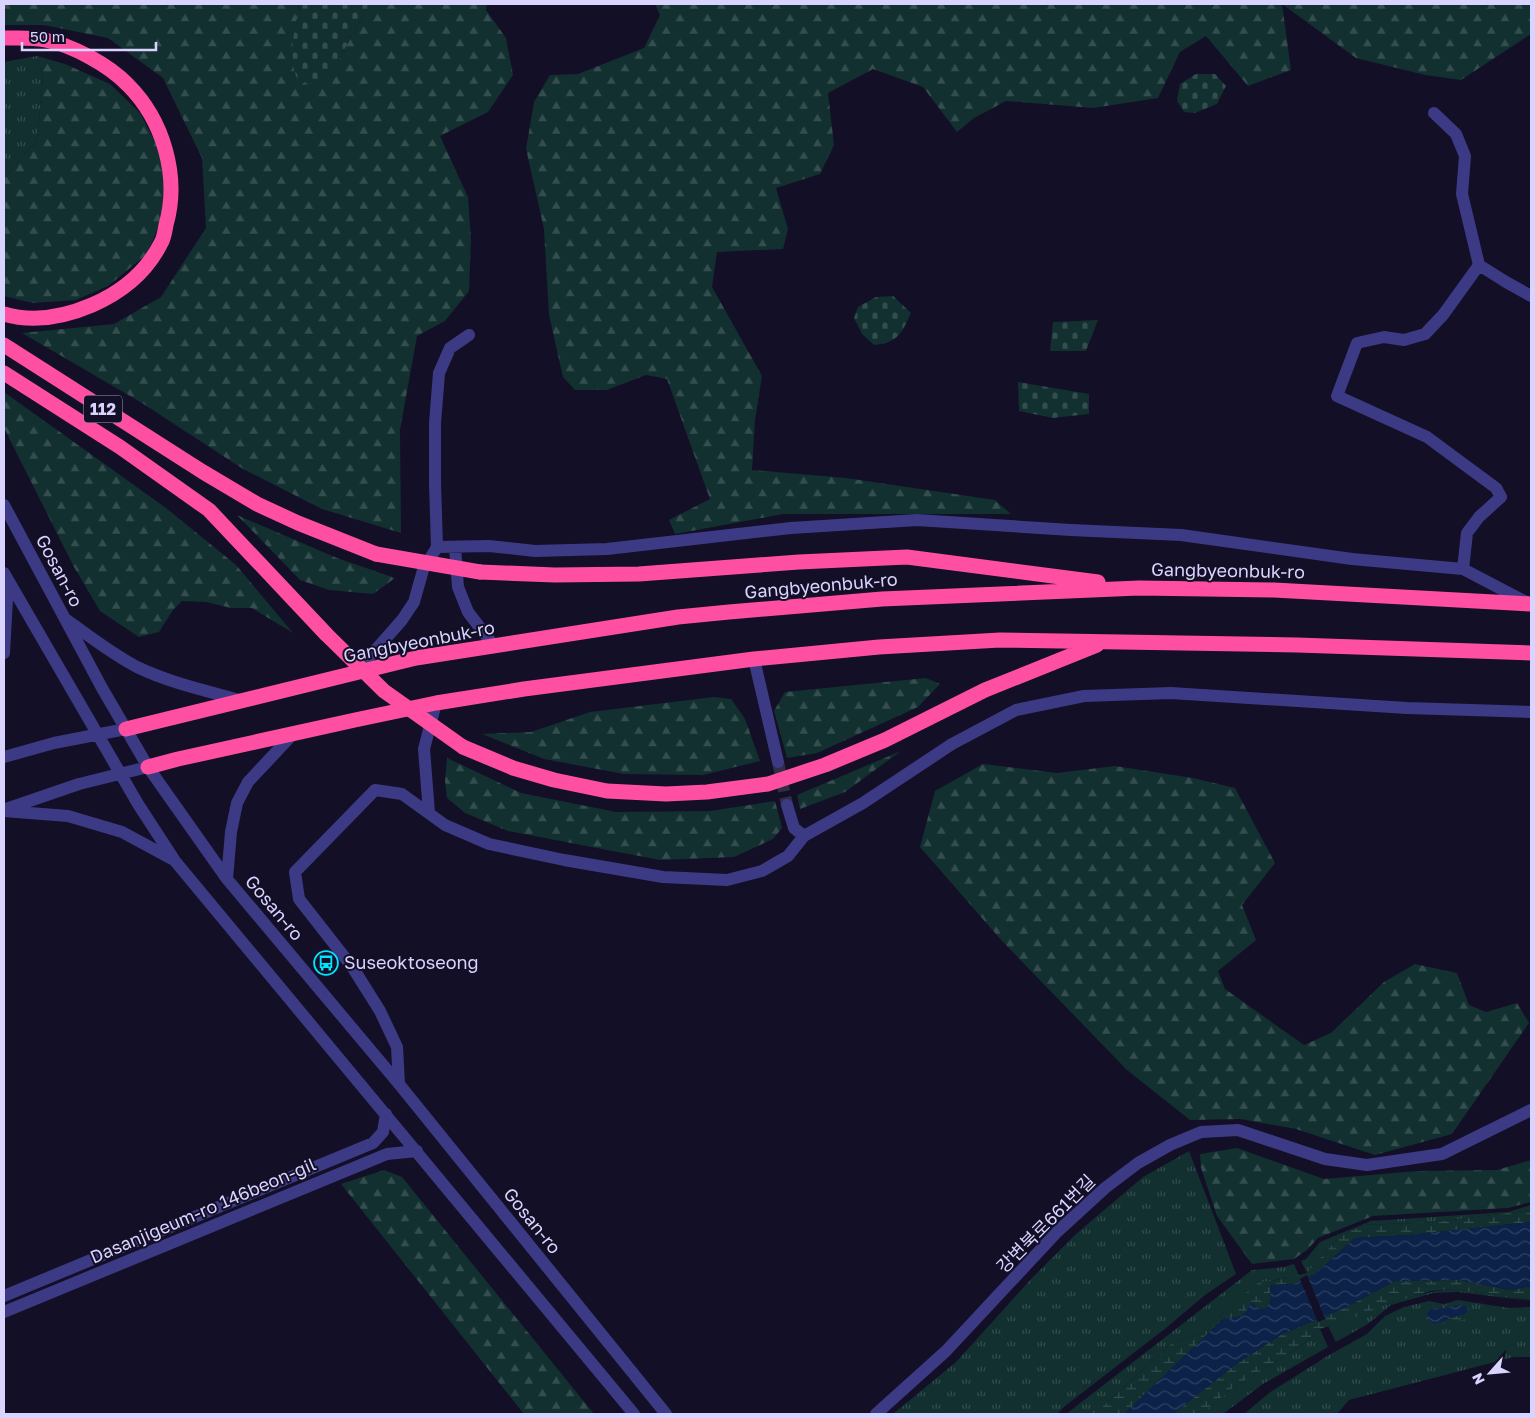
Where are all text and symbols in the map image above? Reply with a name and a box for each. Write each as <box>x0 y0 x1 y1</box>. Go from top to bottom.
scale bar <box>22 20 156 52</box>
text: 50 m <box>30 27 65 45</box>
road number: 112 <box>84 396 122 422</box>
street label: Gosan-ro <box>32 531 88 610</box>
street label: Gangbyeonbuk-ro <box>1151 558 1305 582</box>
street label: Gangbyeonbuk-ro <box>743 567 898 603</box>
street label: Gangbyeonbuk-ro <box>341 616 496 666</box>
street label: Gosan-ro <box>241 870 309 945</box>
bus stop icon: Suseoktoseong <box>313 950 339 976</box>
place label: Suseoktoseong <box>344 951 479 973</box>
street label: Dasanjigeum-ro 146beon-gil <box>86 1152 319 1268</box>
street label: 강변북로661번길 <box>992 1170 1099 1277</box>
street label: Gosan-ro <box>499 1183 566 1258</box>
north arrow <box>1465 1348 1515 1398</box>
text: N <box>1468 1371 1488 1388</box>

